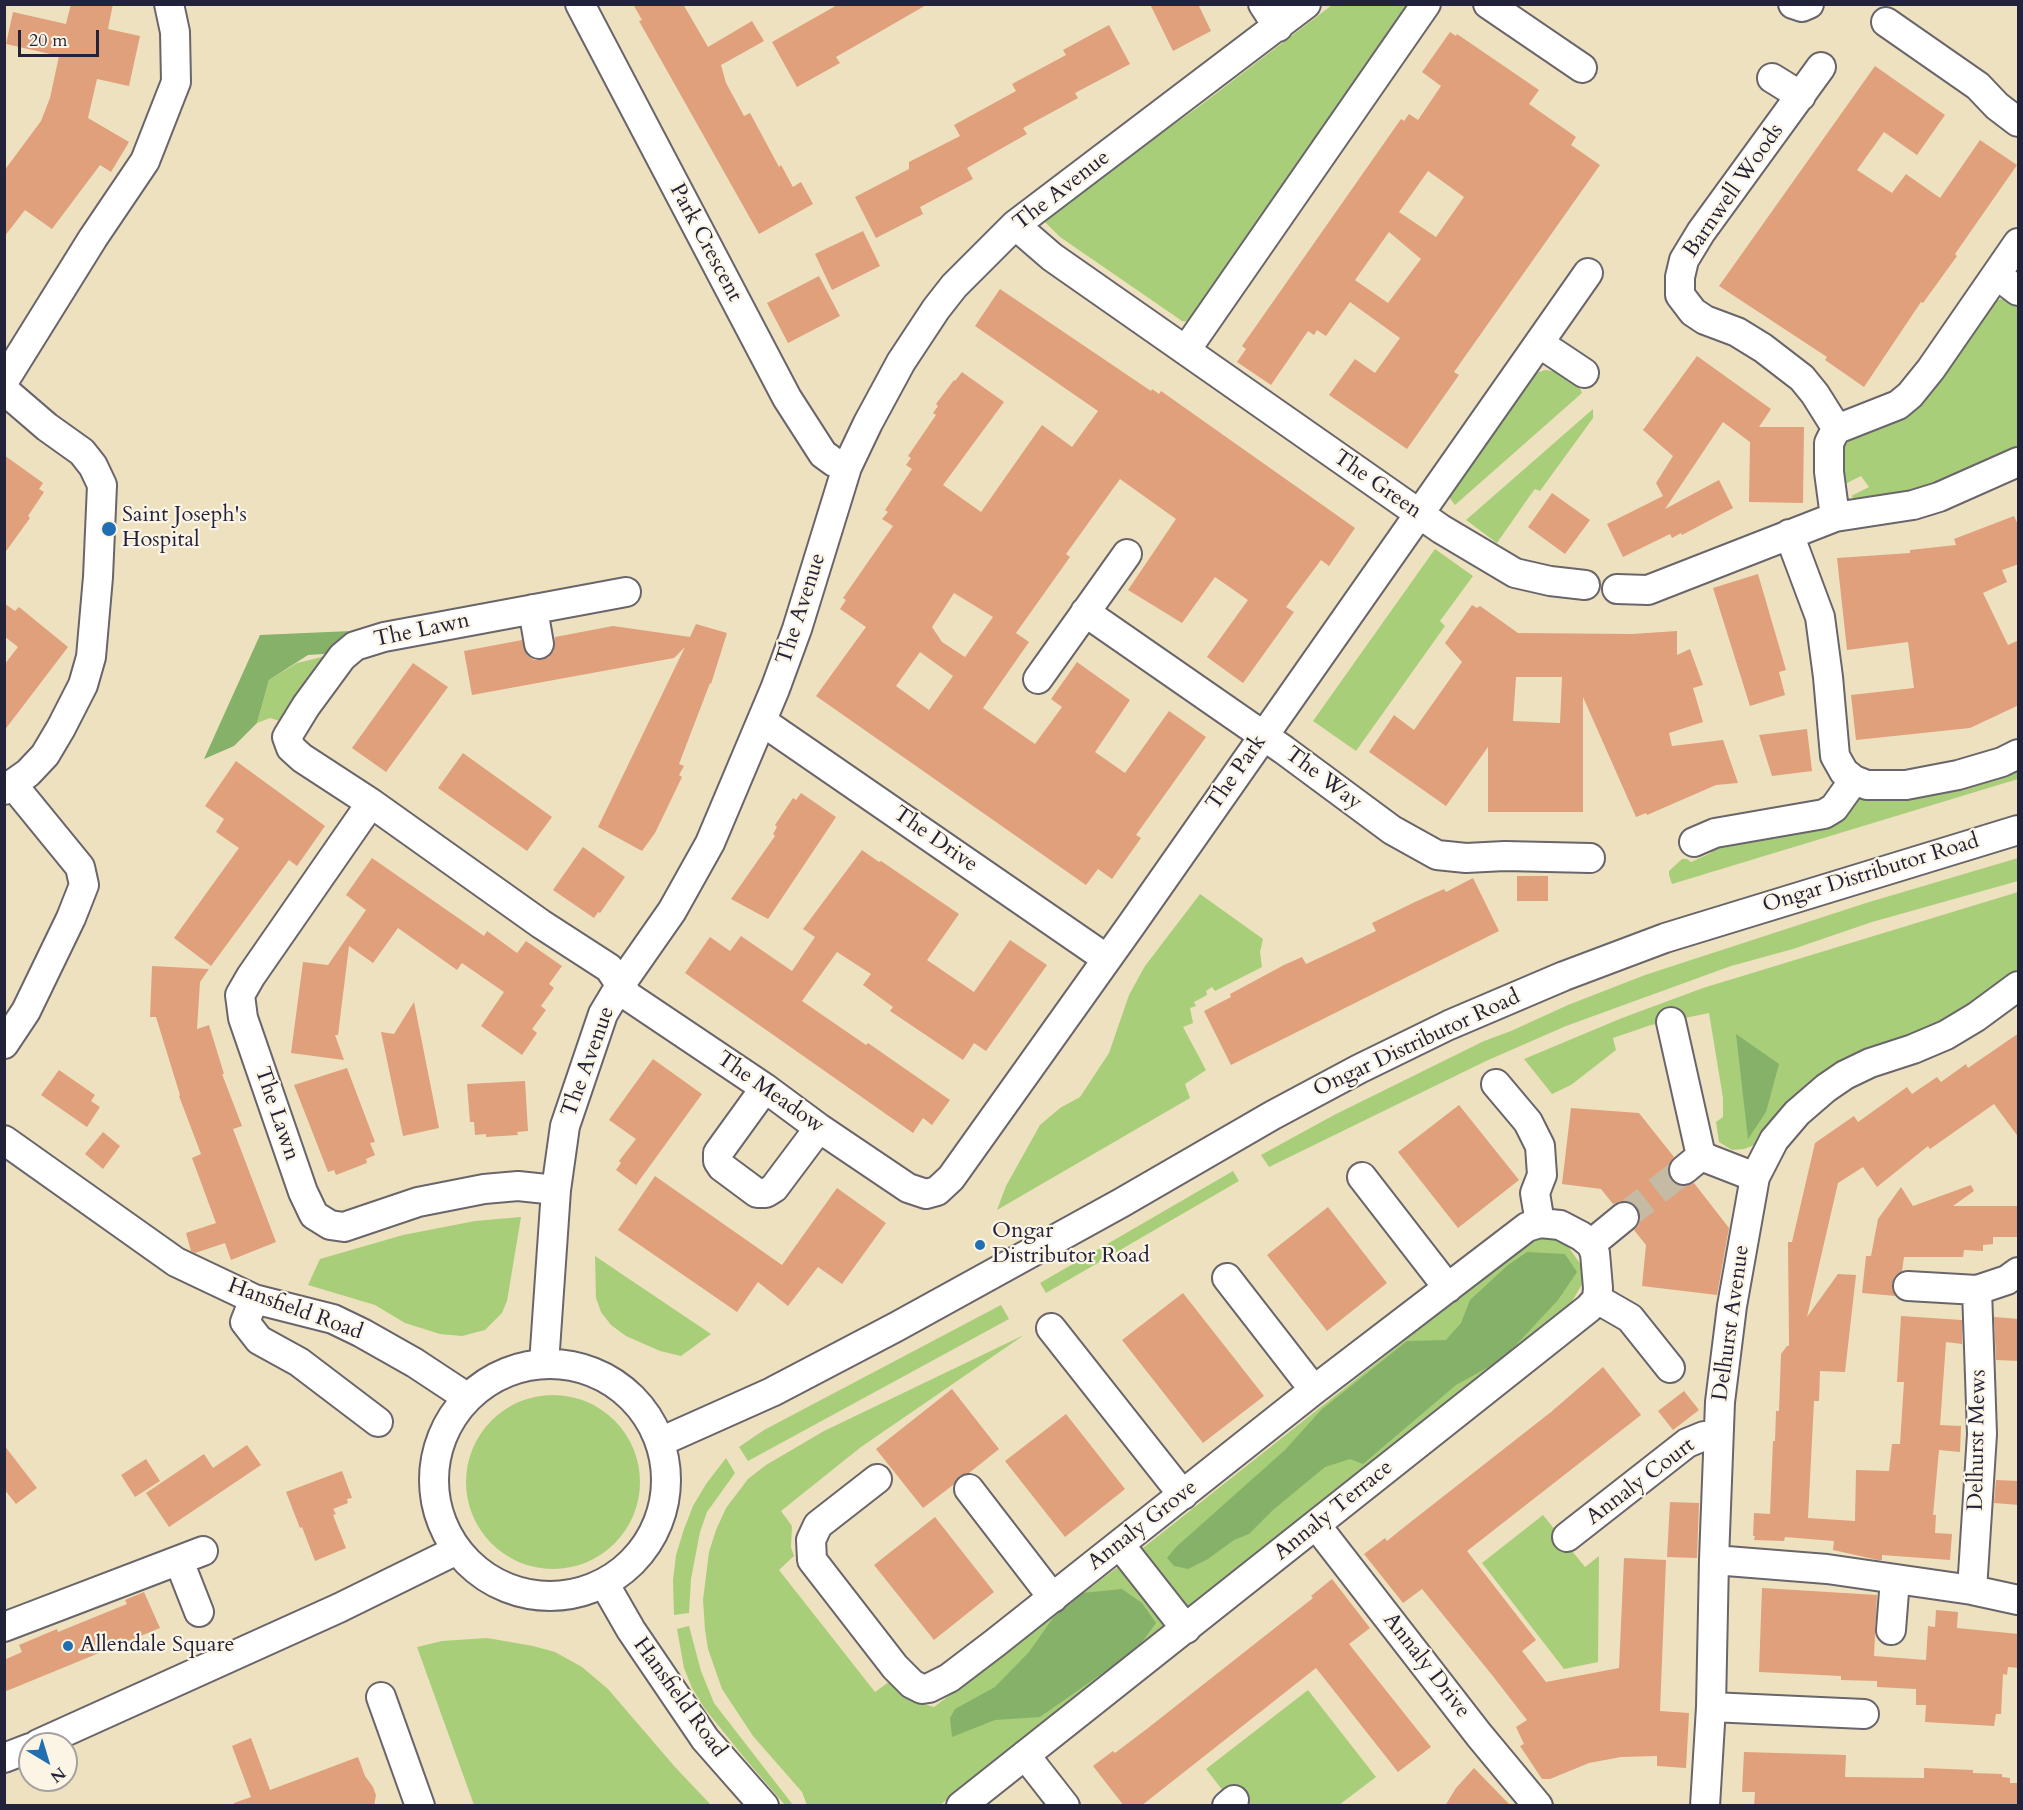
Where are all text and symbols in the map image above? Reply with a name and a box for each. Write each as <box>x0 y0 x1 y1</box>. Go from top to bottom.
scale bar <box>21 18 102 56</box>
text: 20 m <box>29 28 68 53</box>
street label: Barnwell Woods <box>1678 119 1790 263</box>
street label: The Avenue <box>1008 145 1116 237</box>
street label: Park Crescent <box>663 179 747 307</box>
street label: The Green <box>1328 445 1426 525</box>
place label: Saint Joseph's Hospital <box>122 503 247 554</box>
marker: Saint Joseph's Hospital <box>100 520 118 538</box>
street label: The Avenue <box>772 550 832 668</box>
street label: The Lawn <box>372 608 472 654</box>
street label: The Park <box>1201 730 1273 816</box>
street label: The Way <box>1279 742 1367 816</box>
street label: The Drive <box>888 801 982 879</box>
street label: Ongar Distributor Road <box>1760 829 1982 919</box>
street label: Ongar Distributor Road <box>1310 985 1524 1103</box>
street label: The Avenue <box>557 1003 621 1121</box>
street label: The Meadow <box>711 1046 829 1140</box>
street label: The Lawn <box>248 1064 304 1164</box>
place label: Ongar Distributor Road <box>992 1219 1150 1270</box>
marker: Ongar Distributor Road <box>973 1238 987 1252</box>
street label: Delhurst Avenue <box>1708 1243 1756 1403</box>
street label: Hansfield Road <box>224 1273 366 1347</box>
street label: Delhurst Mews <box>1964 1369 1992 1511</box>
street label: Annaly Court <box>1582 1433 1700 1531</box>
street label: Annaly Terrace <box>1269 1455 1399 1567</box>
street label: Annaly Grove <box>1083 1475 1203 1577</box>
street label: Annaly Drive <box>1377 1608 1475 1724</box>
place label: Allendale Square <box>80 1633 234 1659</box>
street label: Hansfield Road <box>627 1633 731 1763</box>
marker: Allendale Square <box>61 1639 75 1653</box>
north arrow <box>18 1732 78 1792</box>
text: N <box>46 1762 70 1788</box>

